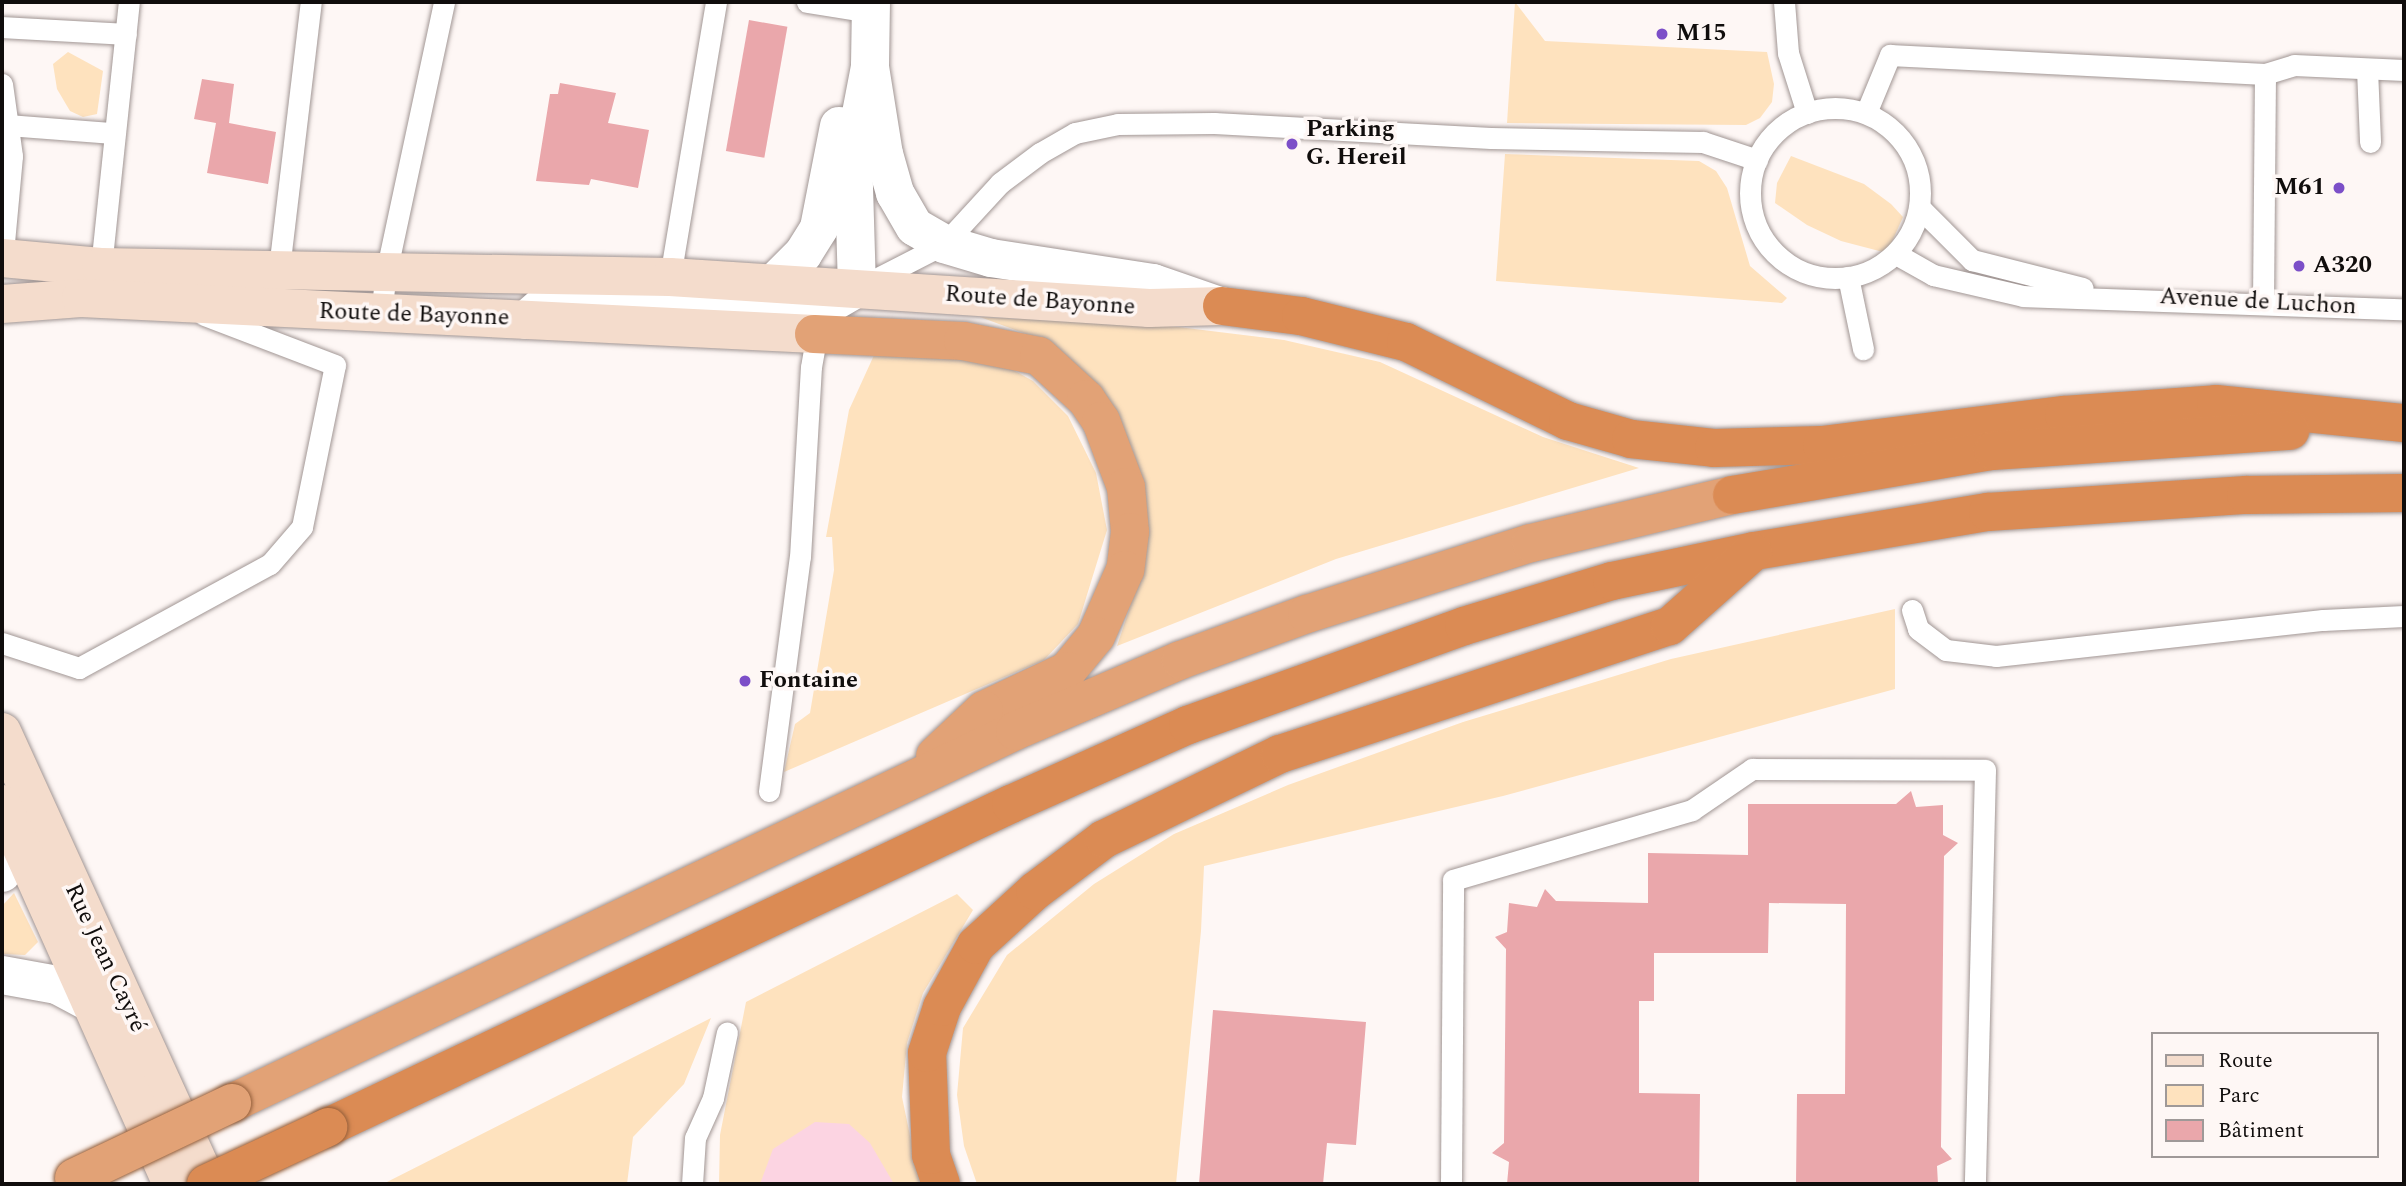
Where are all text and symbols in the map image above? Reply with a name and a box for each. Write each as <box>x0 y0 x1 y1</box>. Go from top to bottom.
place label: M15 <box>1676 20 1727 48</box>
marker: M15 <box>1654 26 1670 42</box>
place label: Parking G. Hereil <box>1306 116 1406 172</box>
marker: Parking G. Hereil <box>1284 136 1300 152</box>
place label: M61 <box>2274 174 2325 202</box>
marker: M61 <box>2331 180 2347 196</box>
place label: A320 <box>2313 252 2372 280</box>
marker: A320 <box>2291 258 2307 274</box>
street label: Route de Bayonne <box>944 280 1136 322</box>
street label: Avenue de Luchon <box>2159 282 2357 322</box>
street label: Route de Bayonne <box>318 297 510 333</box>
place label: Fontaine <box>759 667 858 695</box>
marker: Fontaine <box>737 673 753 689</box>
street label: Rue Jean Cayré <box>58 879 152 1037</box>
legend <box>2150 1032 2378 1158</box>
text: Route <box>2218 1045 2273 1077</box>
text: Parc <box>2218 1080 2260 1112</box>
text: Bâtiment <box>2218 1115 2304 1147</box>

